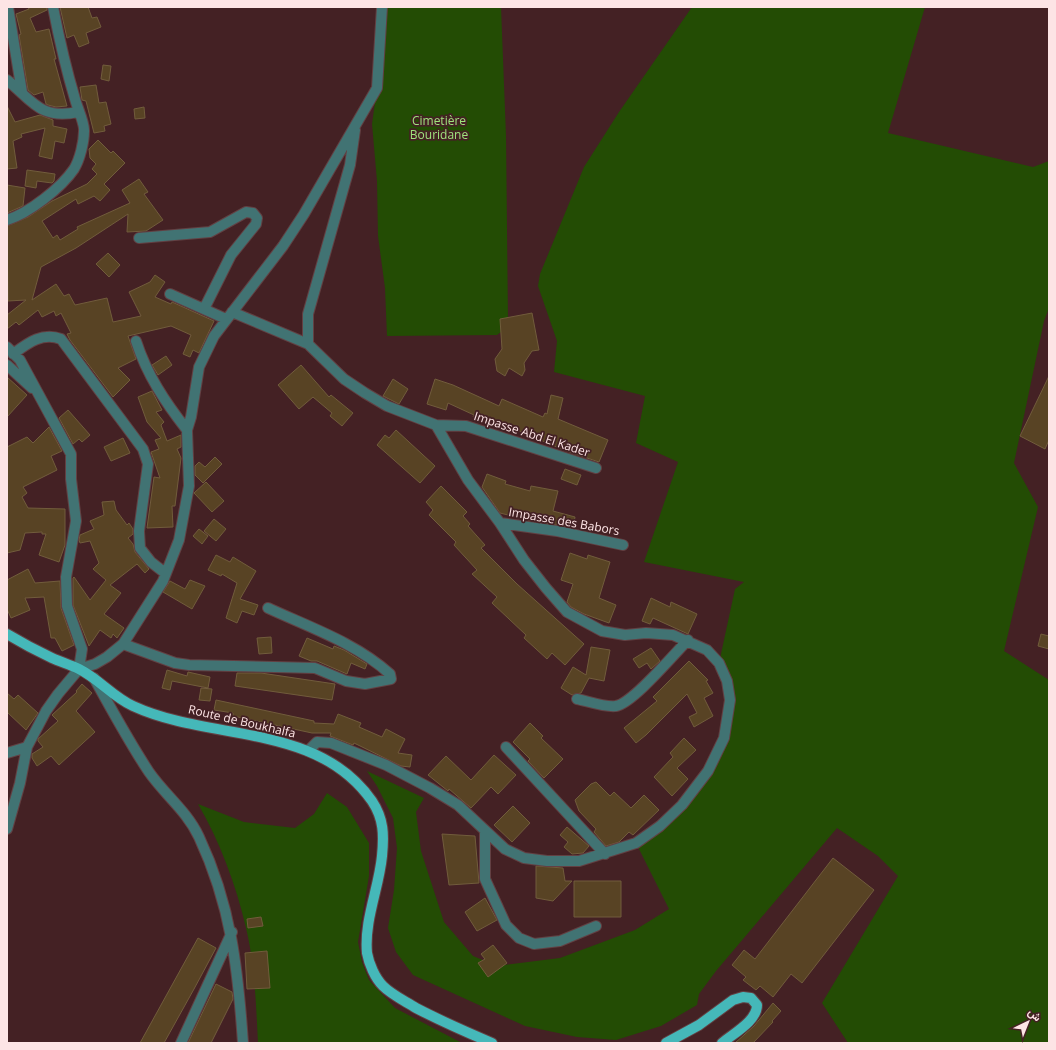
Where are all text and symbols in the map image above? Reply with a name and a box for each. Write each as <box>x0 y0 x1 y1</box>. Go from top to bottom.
park label: Cimetière Bouridane <box>410 112 468 143</box>
street label: Impasse Abd El Kader <box>472 407 592 461</box>
street label: Impasse des Babors <box>507 503 621 539</box>
street label: Route de Boukhalfa <box>187 700 297 742</box>
north arrow <box>1008 1002 1048 1042</box>
text: ش <box>1025 1004 1045 1024</box>

